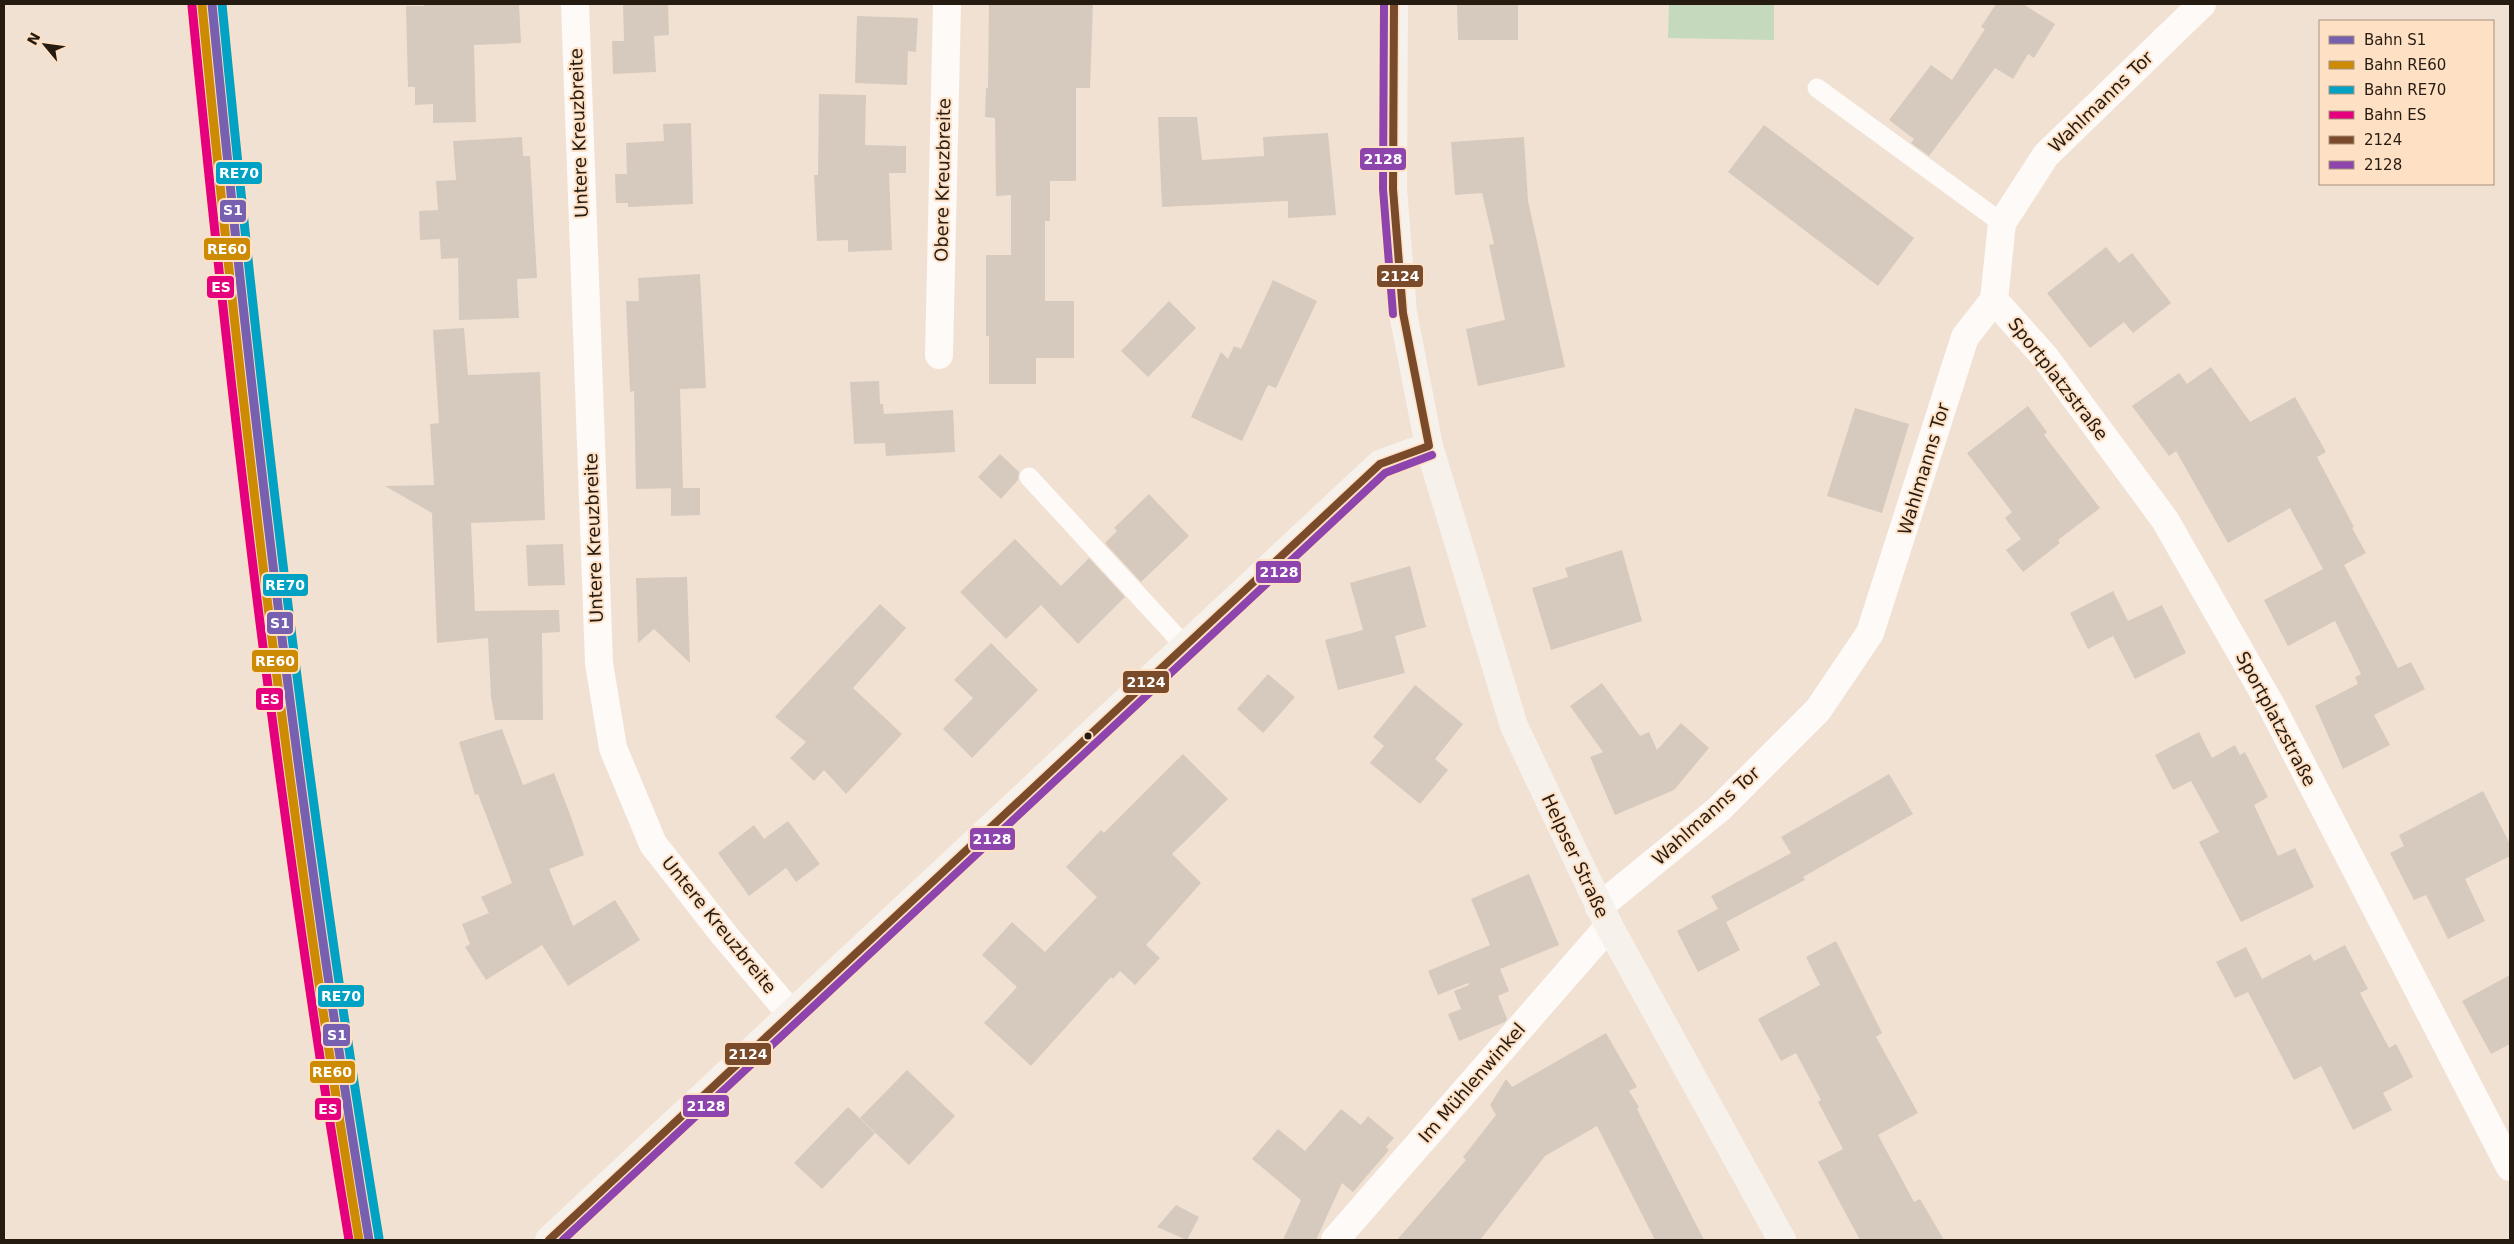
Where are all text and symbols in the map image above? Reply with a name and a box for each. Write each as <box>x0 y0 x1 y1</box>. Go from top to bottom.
north arrow <box>20 20 70 70</box>
legend <box>2319 20 2494 185</box>
text: N <box>24 30 43 48</box>
text: Bahn S1 <box>2364 31 2426 49</box>
street label: Wahlmanns Tor <box>2044 46 2158 157</box>
street label: Untere Kreuzbreite <box>565 48 592 218</box>
text: Bahn RE60 <box>2364 56 2446 74</box>
text: Bahn RE70 <box>2364 81 2446 99</box>
street label: Obere Kreuzbreite <box>931 98 954 262</box>
text: Bahn ES <box>2364 106 2426 124</box>
text: 2124 <box>2364 131 2402 149</box>
line badge: 2128 <box>1359 147 1407 171</box>
text: 2128 <box>1364 151 1402 167</box>
text: 2128 <box>2364 156 2402 174</box>
line badge: RE70 <box>215 161 263 185</box>
text: RE70 <box>219 165 259 181</box>
line badge: S1 <box>219 199 247 223</box>
text: S1 <box>223 202 243 218</box>
line badge: RE60 <box>203 237 251 261</box>
text: RE60 <box>207 241 247 257</box>
line badge: 2124 <box>1376 264 1424 288</box>
text: 2124 <box>1381 268 1420 284</box>
line badge: ES <box>206 275 235 299</box>
text: ES <box>211 279 231 295</box>
street label: Sportplatzstraße <box>2004 313 2113 444</box>
street label: Wahlmanns Tor <box>1893 400 1954 537</box>
street label: Untere Kreuzbreite <box>580 453 607 623</box>
line badge: 2128 <box>1255 560 1302 584</box>
text: 2128 <box>1260 564 1298 580</box>
line badge: RE70 <box>262 573 309 597</box>
text: RE70 <box>265 577 305 593</box>
line badge: S1 <box>266 611 294 635</box>
text: S1 <box>270 615 290 631</box>
street label: Sportplatzstraße <box>2232 648 2321 790</box>
line badge: RE60 <box>251 649 299 673</box>
text: RE60 <box>255 653 295 669</box>
line badge: 2124 <box>1122 670 1170 694</box>
text: 2124 <box>1127 674 1166 690</box>
line badge: ES <box>255 687 284 711</box>
text: ES <box>260 691 280 707</box>
unlabelled marker <box>1083 731 1093 741</box>
street label: Wahlmanns Tor <box>1648 762 1764 869</box>
street label: Helpser Straße <box>1538 791 1613 921</box>
line badge: 2128 <box>969 827 1016 851</box>
text: 2128 <box>973 831 1011 847</box>
street label: Untere Kreuzbreite <box>658 852 781 997</box>
line badge: RE70 <box>317 984 365 1008</box>
text: RE70 <box>321 988 361 1004</box>
street label: Im Mühlenwinkel <box>1414 1019 1529 1147</box>
line badge: S1 <box>322 1023 351 1047</box>
text: S1 <box>327 1027 347 1043</box>
line badge: 2124 <box>724 1042 772 1066</box>
text: 2124 <box>729 1046 768 1062</box>
line badge: RE60 <box>309 1060 356 1084</box>
text: RE60 <box>312 1064 352 1080</box>
line badge: 2128 <box>682 1094 730 1118</box>
line badge: ES <box>314 1097 342 1121</box>
text: 2128 <box>687 1098 725 1114</box>
text: ES <box>318 1101 338 1117</box>

